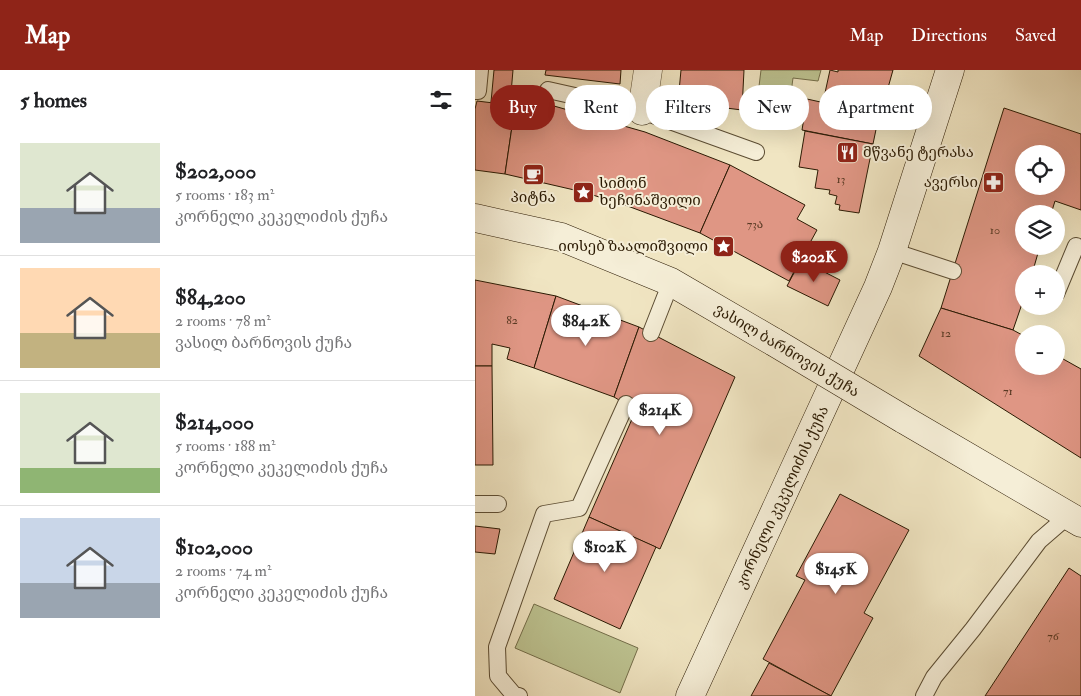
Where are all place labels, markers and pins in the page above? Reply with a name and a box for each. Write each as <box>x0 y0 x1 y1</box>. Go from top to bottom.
restaurant icon: მწვანე ტერასა <box>835 140 859 164</box>
place label: მწვანე ტერასა <box>863 143 974 162</box>
cafe icon: პიტნა <box>521 162 545 186</box>
pharmacy icon: ავერსი <box>982 170 1006 194</box>
place label: ავერსი <box>924 173 978 192</box>
place label: სიმონ ხეჩინაშვილი <box>599 174 701 210</box>
place icon: სიმონ ხეჩინაშვილი <box>571 180 595 204</box>
place label: პიტნა <box>510 188 556 207</box>
place icon: იოსებ ზაალიშვილი <box>712 234 736 258</box>
place label: იოსებ ზაალიშვილი <box>558 237 708 256</box>
pin: $202K <box>779 240 849 283</box>
pin: $84.2K <box>545 304 627 347</box>
pin: $214K <box>625 394 695 436</box>
pin: $102K <box>570 530 640 573</box>
pin: $145K <box>801 552 871 595</box>

